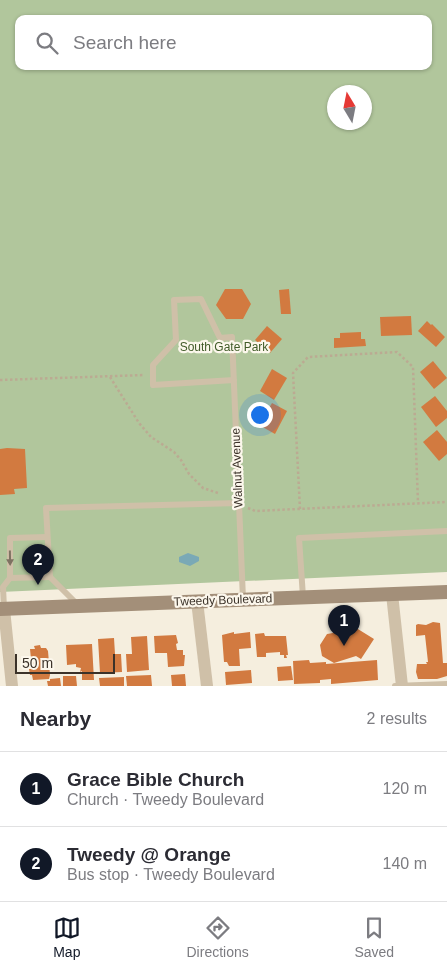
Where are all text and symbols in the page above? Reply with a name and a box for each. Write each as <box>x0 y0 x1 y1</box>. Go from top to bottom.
search box <box>15 15 432 70</box>
icon: search <box>33 29 61 57</box>
text: Search here <box>73 32 177 53</box>
north arrow <box>327 85 372 130</box>
park label: South Gate Park <box>180 340 269 354</box>
your location <box>247 402 273 428</box>
street label: Walnut Avenue <box>229 427 245 508</box>
pin: 2 <box>22 544 54 585</box>
one-way arrow <box>6 551 14 567</box>
street label: Tweedy Boulevard <box>173 591 273 609</box>
pin: 1 <box>328 605 360 646</box>
scale bar <box>15 651 115 674</box>
text: 50 m <box>22 655 53 671</box>
text: Nearby <box>20 707 91 730</box>
text: 2 results <box>367 710 427 727</box>
text: Grace Bible Church <box>67 769 244 790</box>
text: 1 <box>32 780 40 797</box>
text: 120 m <box>383 780 427 797</box>
text: Church · Tweedy Boulevard <box>67 791 264 808</box>
text: Tweedy @ Orange <box>67 844 231 865</box>
text: 2 <box>32 855 40 872</box>
text: 140 m <box>383 855 427 872</box>
text: Bus stop · Tweedy Boulevard <box>67 866 275 883</box>
tab: Map <box>53 914 81 960</box>
tab: Directions <box>187 914 249 960</box>
tab: Saved <box>354 914 394 960</box>

